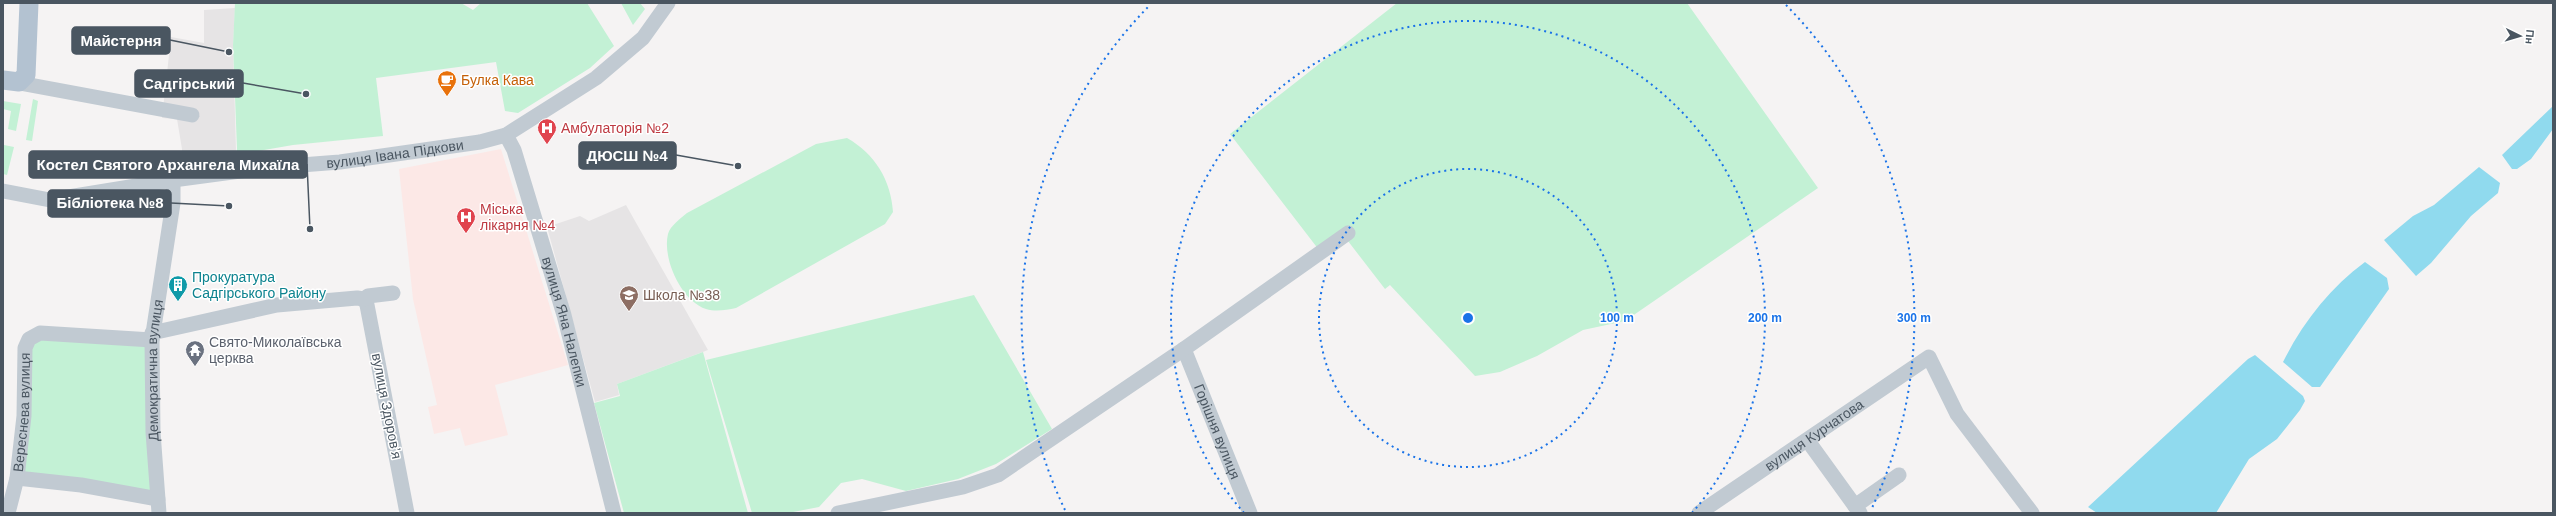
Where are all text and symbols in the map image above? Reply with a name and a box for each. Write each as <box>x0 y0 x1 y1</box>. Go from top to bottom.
north arrow <box>2500 16 2540 56</box>
callout: Майстерня <box>72 27 170 54</box>
text: Пн <box>2523 29 2537 45</box>
text: Майстерня <box>80 32 162 49</box>
cafe icon: Булка Кава <box>436 69 458 97</box>
callout: Садгірський <box>135 70 243 97</box>
place label: Булка Кава <box>461 72 534 88</box>
text: Садгірський <box>143 75 235 92</box>
hospital icon: Амбулаторія №2 <box>536 117 558 145</box>
place label: Амбулаторія №2 <box>561 120 669 136</box>
street label: вулиця Івана Підкови <box>326 136 465 171</box>
callout: ДЮСШ №4 <box>579 142 676 169</box>
text: ДЮСШ №4 <box>586 147 668 164</box>
callout: Костел Святого Архангела Михаїла <box>29 151 307 178</box>
text: Костел Святого Архангела Михаїла <box>37 156 300 173</box>
callout: Бібліотека №8 <box>48 190 171 217</box>
text: Бібліотека №8 <box>56 194 164 211</box>
place label: Міська лікарня №4 <box>480 201 556 233</box>
hospital icon: Міська лікарня №4 <box>455 206 477 234</box>
street label: вулиця Яна Налепки <box>539 255 590 388</box>
place label: Прокуратура Садгірського Району <box>192 269 326 301</box>
building icon: Прокуратура Садгірського Району <box>167 274 189 302</box>
school or university icon: Школа №38 <box>618 284 640 312</box>
place label: Школа №38 <box>643 287 720 303</box>
street label: Демократична вулиця <box>144 298 166 442</box>
centre of rings <box>1461 311 1475 325</box>
text: 100 m <box>1600 311 1634 325</box>
text: 200 m <box>1748 311 1782 325</box>
text: 300 m <box>1897 311 1931 325</box>
place label: Свято-Миколаївська церква <box>209 334 342 366</box>
temple icon: Свято-Миколаївська церква <box>184 339 206 367</box>
street label: вулиця Здоровʼя <box>369 352 405 460</box>
street label: Вереснева вулиця <box>10 353 33 473</box>
street label: Горішня вулиця <box>1191 382 1244 482</box>
street label: вулиця Курчатова <box>1762 396 1867 474</box>

